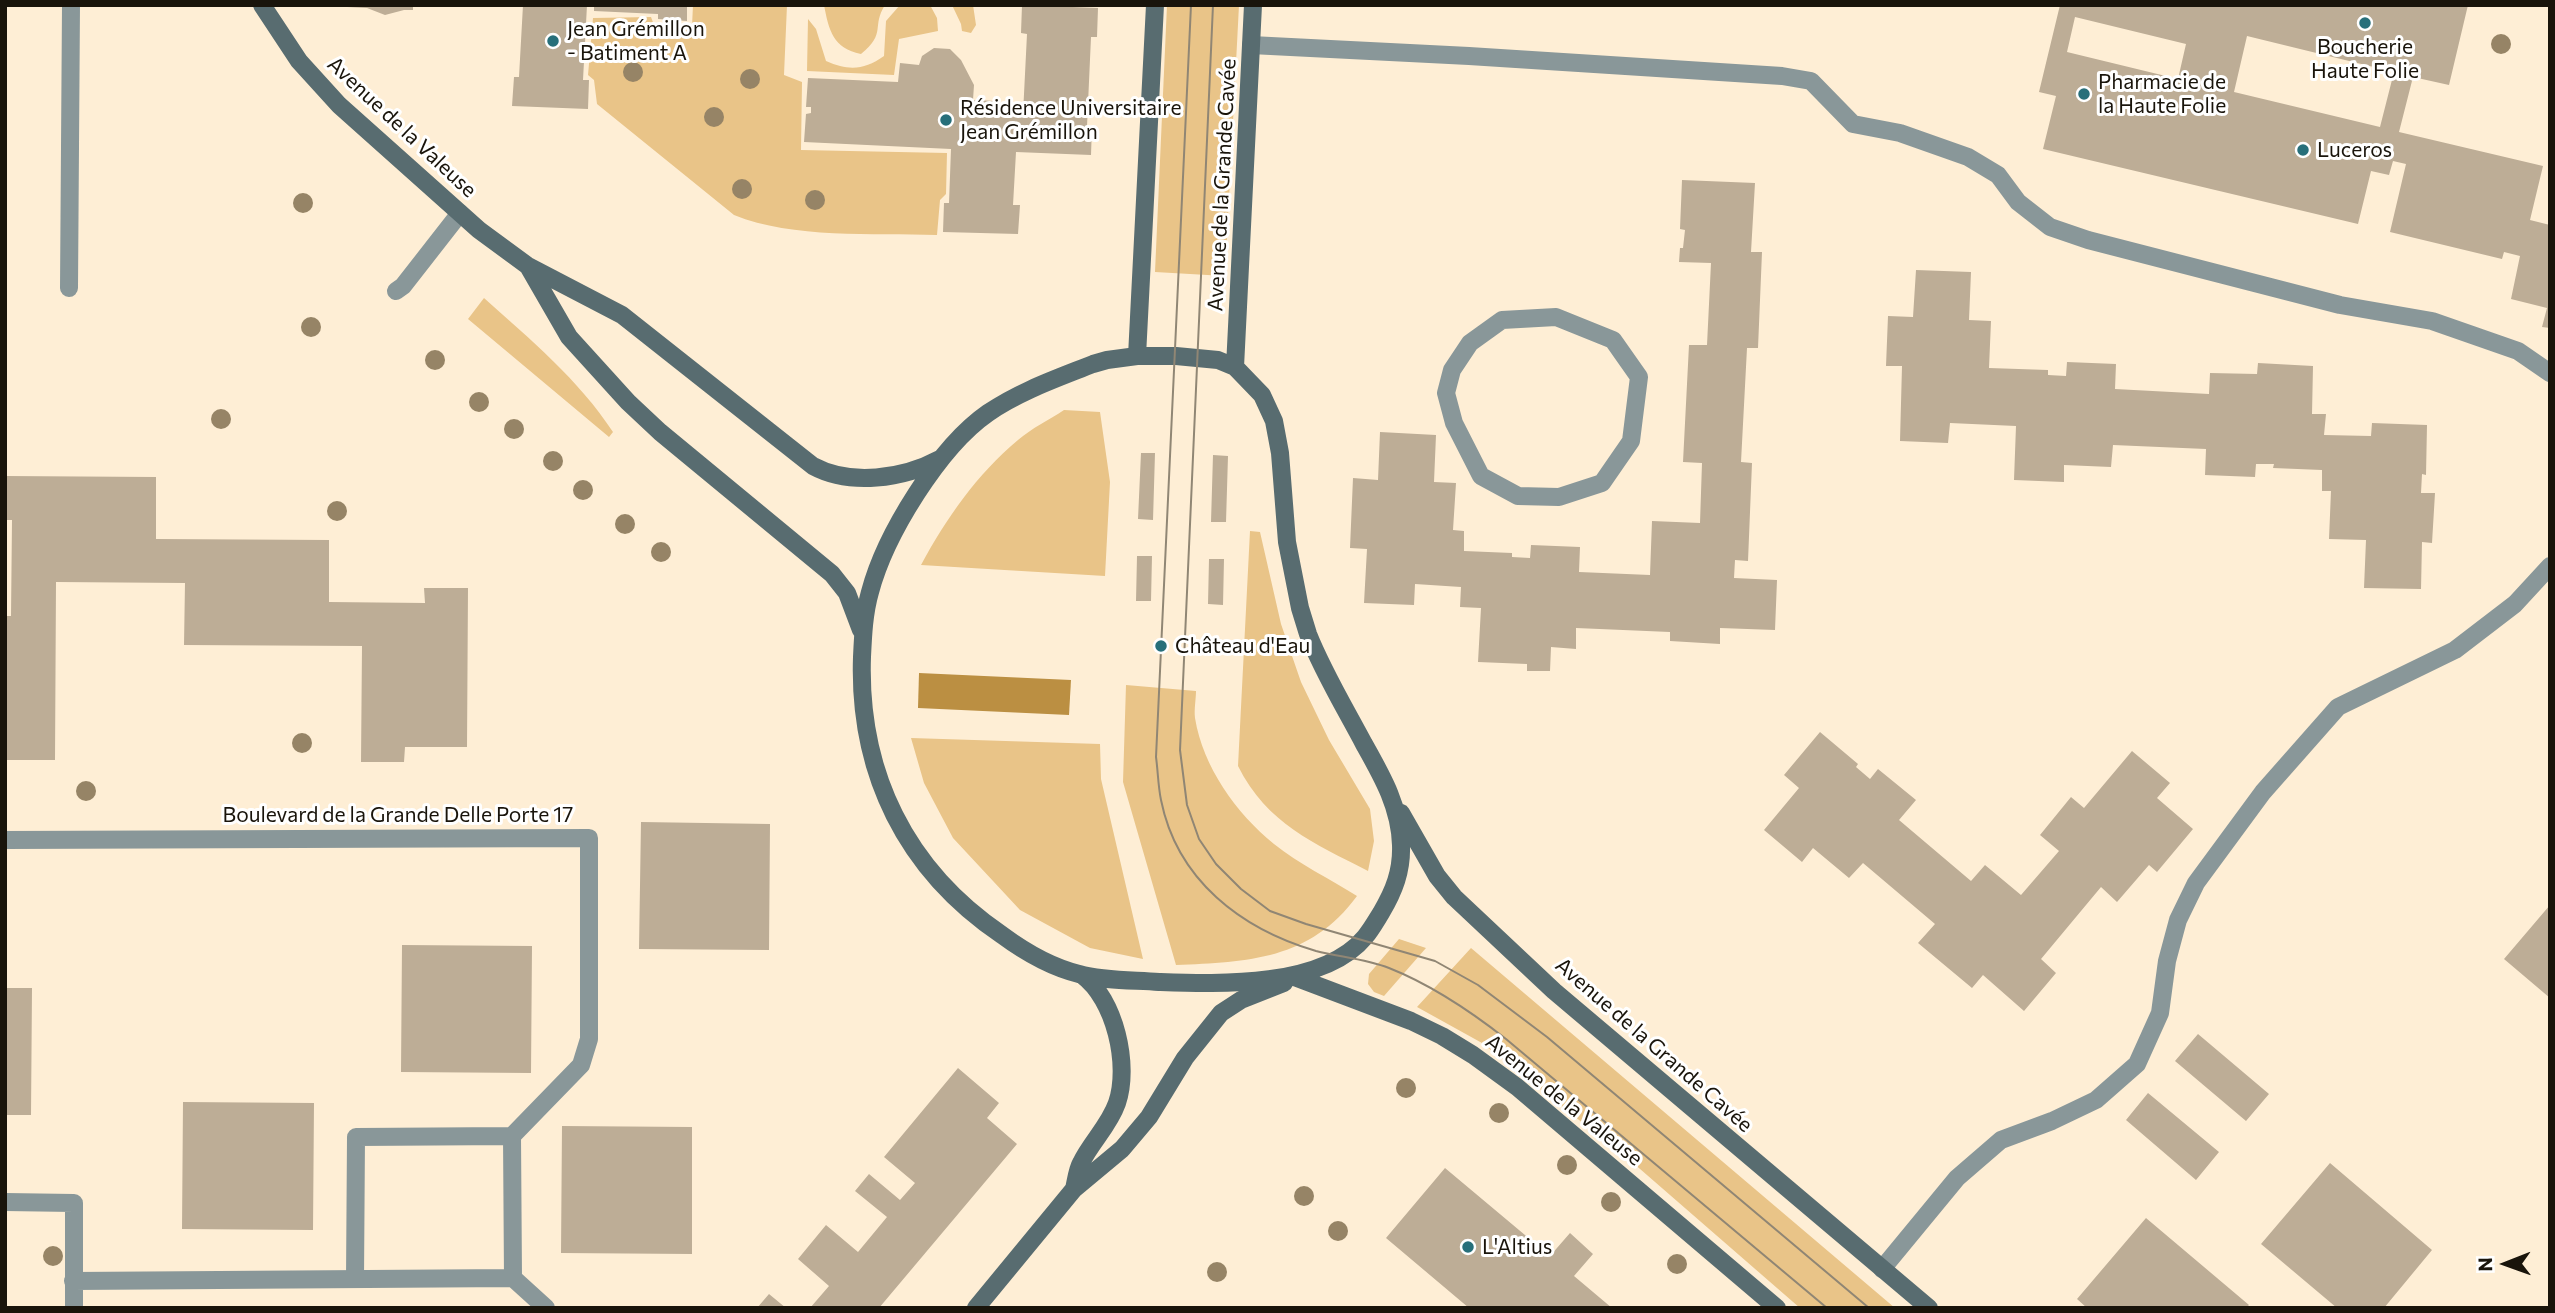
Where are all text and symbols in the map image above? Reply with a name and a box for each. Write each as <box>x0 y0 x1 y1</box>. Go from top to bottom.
marker: Boucherie Haute Folie <box>2357 15 2373 31</box>
place label: Jean Grémillon - Batiment A <box>567 16 705 66</box>
marker: Jean Grémillon - Batiment A <box>545 33 561 49</box>
place label: Boucherie Haute Folie <box>2311 34 2419 84</box>
street label: Avenue de la Valeuse <box>322 51 482 203</box>
street label: Avenue de la Grande Cavée <box>1203 58 1241 312</box>
place label: Pharmacie de la Haute Folie <box>2098 69 2226 119</box>
marker: Pharmacie de la Haute Folie <box>2076 86 2092 102</box>
place label: Résidence Universitaire Jean Grémillon <box>960 95 1181 145</box>
marker: Résidence Universitaire Jean Grémillon <box>938 112 954 128</box>
place label: Luceros <box>2317 137 2392 163</box>
marker: Luceros <box>2295 142 2311 158</box>
place label: Château d'Eau <box>1175 633 1310 659</box>
marker: Château d'Eau <box>1153 638 1169 654</box>
street label: Boulevard de la Grande Delle Porte 17 <box>223 802 573 828</box>
street label: Avenue de la Grande Cavée <box>1550 952 1758 1138</box>
street label: Avenue de la Valeuse <box>1480 1029 1648 1171</box>
north arrow <box>2471 1229 2541 1299</box>
place label: L'Altius <box>1482 1234 1552 1260</box>
marker: L'Altius <box>1460 1239 1476 1255</box>
text: N <box>2473 1257 2496 1272</box>

